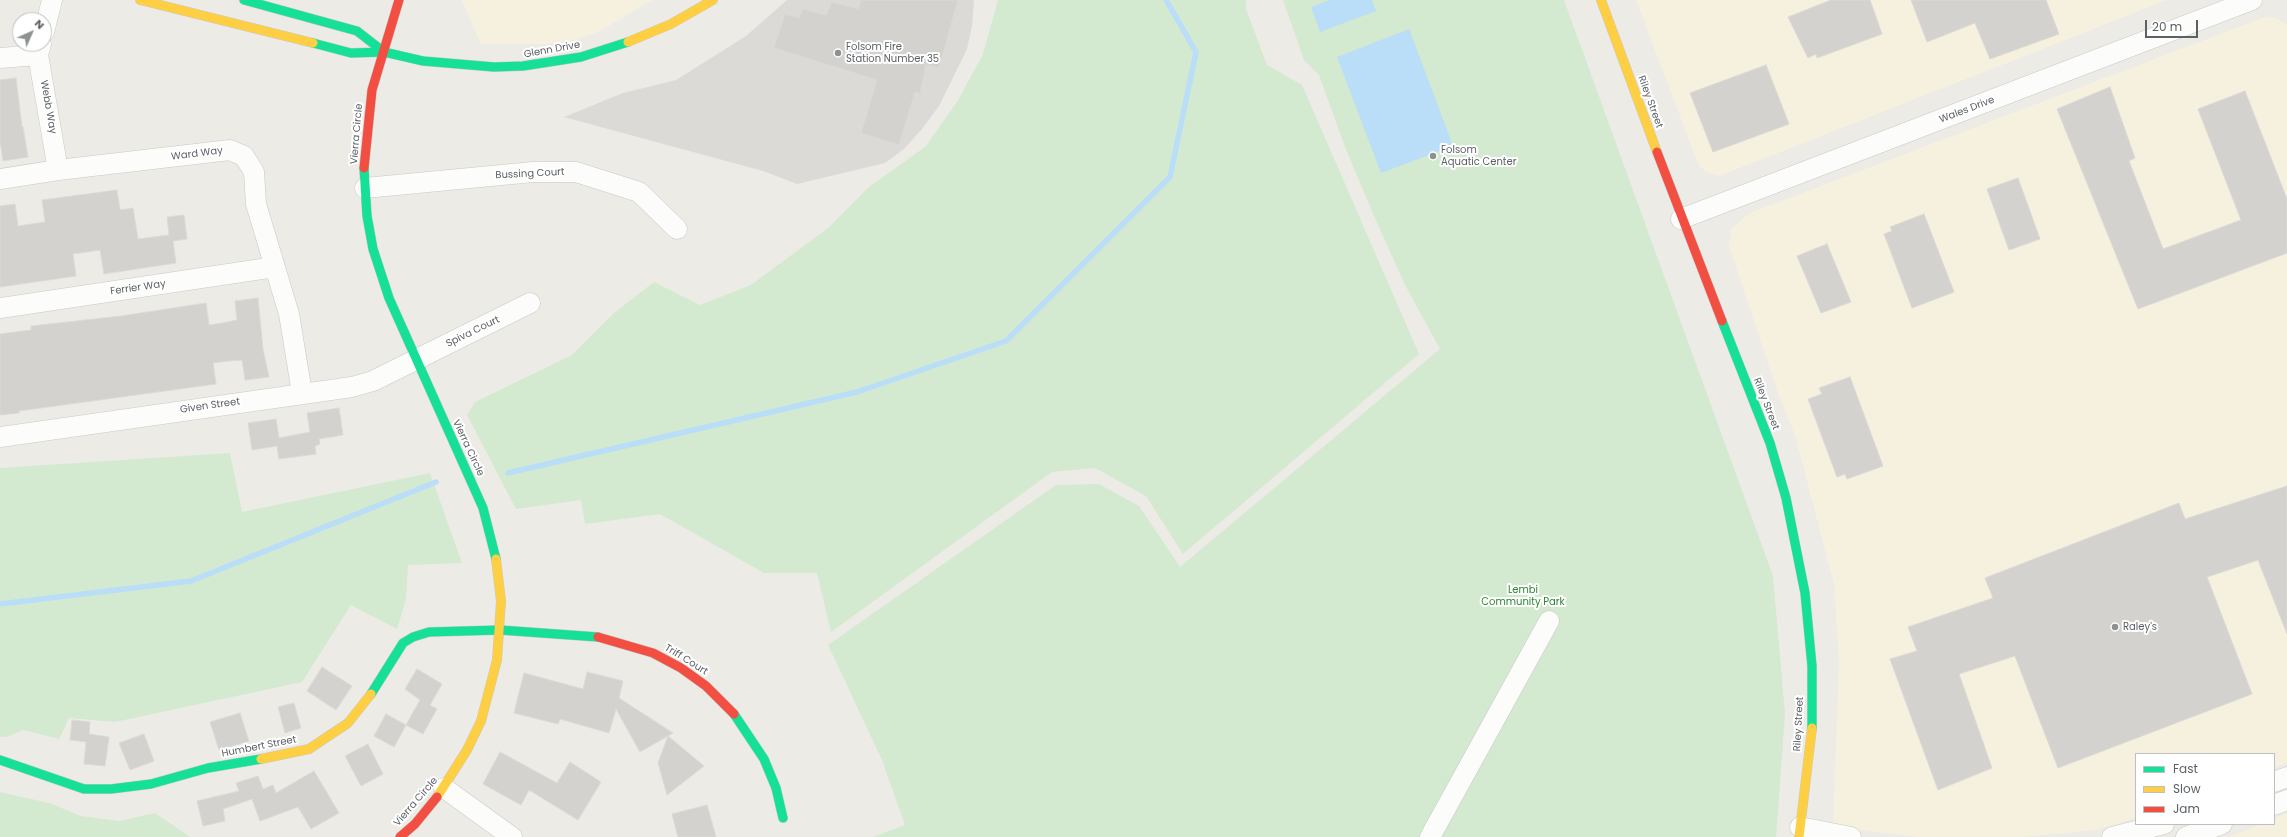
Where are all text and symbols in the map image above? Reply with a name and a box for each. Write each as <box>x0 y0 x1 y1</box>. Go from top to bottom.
north arrow <box>12 12 52 52</box>
scale bar <box>2147 12 2200 38</box>
text: N <box>31 16 48 33</box>
text: 20 m <box>2152 18 2182 35</box>
street label: Glenn Drive <box>523 39 581 61</box>
place label: Folsom Fire Station Number 35 <box>846 41 939 64</box>
marker: Folsom Fire Station Number 35 <box>833 48 843 58</box>
street label: Riley Street <box>1635 74 1665 130</box>
street label: Webb Way <box>37 79 59 135</box>
street label: Wales Drive <box>1938 94 1996 126</box>
street label: Vierra Circle <box>348 103 366 165</box>
place label: Folsom Aquatic Center <box>1441 144 1516 168</box>
street label: Ward Way <box>171 145 223 163</box>
marker: Folsom Aquatic Center <box>1428 151 1438 161</box>
street label: Bussing Court <box>495 166 565 182</box>
street label: Ferrier Way <box>109 278 167 298</box>
street label: Spiva Court <box>444 314 502 350</box>
street label: Riley Street <box>1751 376 1781 432</box>
street label: Given Street <box>179 396 241 416</box>
street label: Vierra Circle <box>450 418 486 478</box>
park label: Lembi Community Park <box>1481 584 1565 608</box>
place label: Raley's <box>2123 621 2157 633</box>
marker: Raley's <box>2110 622 2120 632</box>
street label: Triff Court <box>662 642 710 678</box>
street label: Riley Street <box>1792 696 1806 752</box>
street label: Humbert Street <box>221 734 297 760</box>
legend <box>2135 753 2275 825</box>
text: Fast <box>2173 760 2198 777</box>
street label: Vierra Circle <box>391 775 441 829</box>
text: Slow <box>2173 780 2201 797</box>
text: Jam <box>2173 800 2200 817</box>

